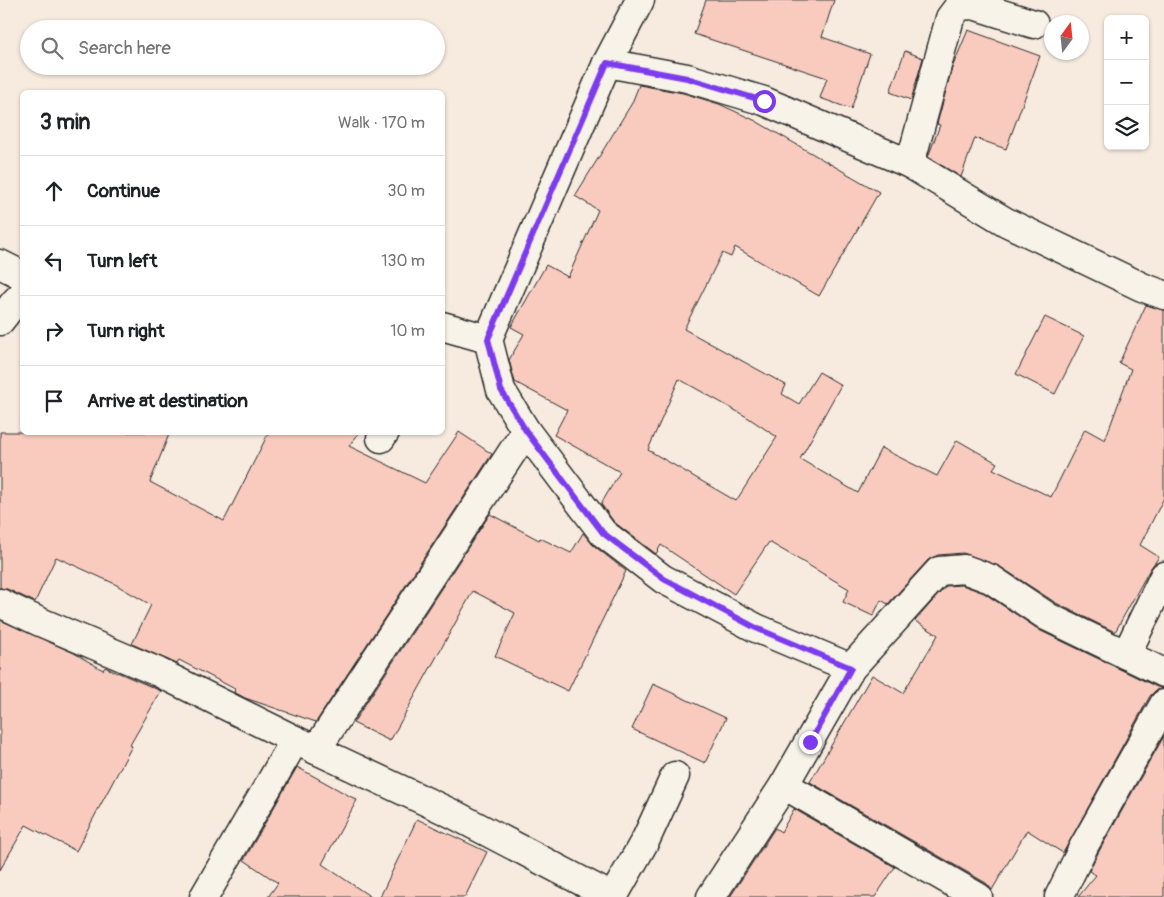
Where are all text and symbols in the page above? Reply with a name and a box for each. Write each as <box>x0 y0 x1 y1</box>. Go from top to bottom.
north arrow <box>1044 15 1089 60</box>
map controls <box>1104 15 1149 150</box>
button: + <box>1104 15 1149 60</box>
search box <box>20 20 445 75</box>
icon: search <box>38 34 66 62</box>
text: Search here <box>78 36 171 60</box>
button: − <box>1104 60 1149 105</box>
route start <box>753 90 776 113</box>
button: layers <box>1104 105 1149 150</box>
text: 3 min <box>40 109 90 136</box>
text: Walk · 170 m <box>338 113 425 133</box>
icon: ahead <box>40 177 68 205</box>
text: Continue <box>87 179 160 203</box>
text: 30 m <box>387 181 425 201</box>
icon: left <box>40 247 68 275</box>
text: Turn left <box>87 249 157 273</box>
text: 130 m <box>381 251 425 271</box>
icon: right <box>40 317 68 345</box>
text: Turn right <box>87 319 165 343</box>
text: 10 m <box>390 321 425 341</box>
icon: arrive <box>40 387 68 415</box>
text: Arrive at destination <box>87 389 248 413</box>
route end <box>799 731 822 754</box>

